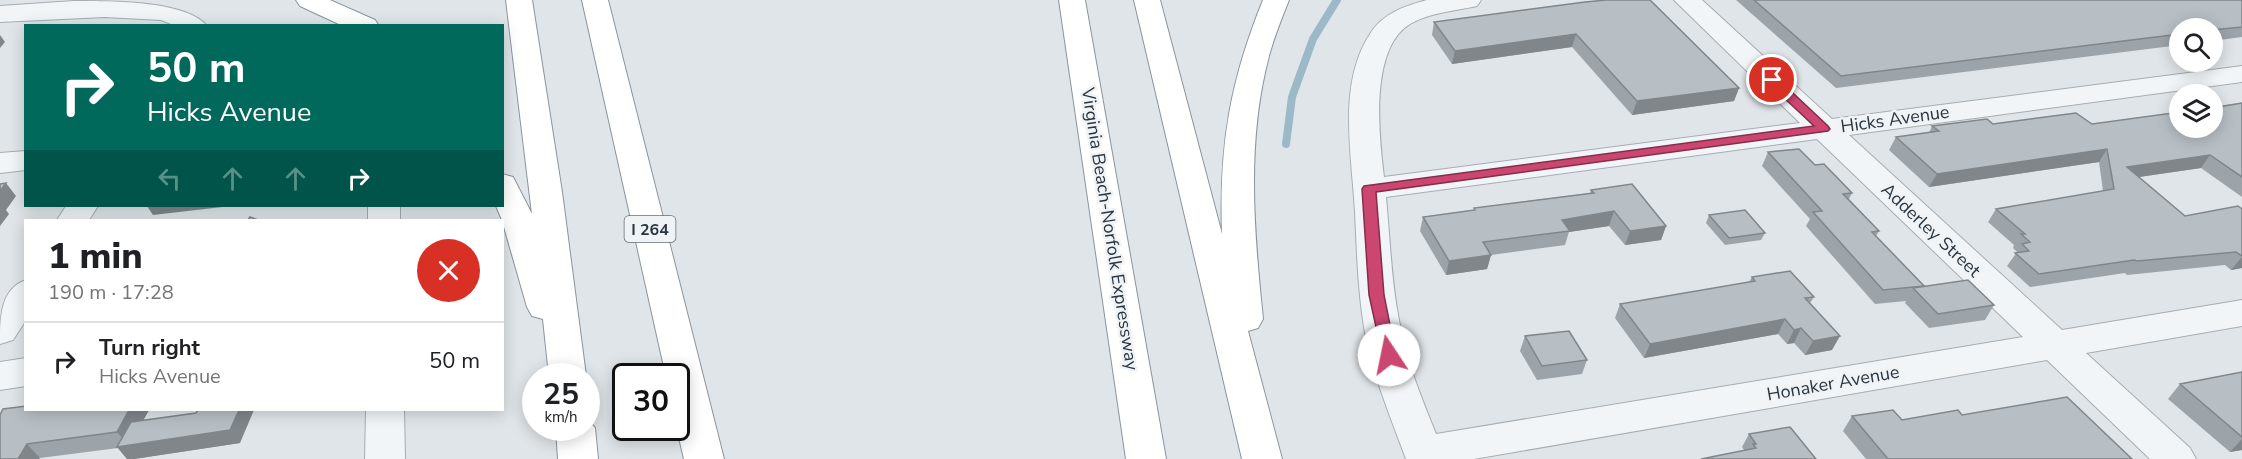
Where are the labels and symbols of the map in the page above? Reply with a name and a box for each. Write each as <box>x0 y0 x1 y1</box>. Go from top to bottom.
pin <box>1746 54 1797 105</box>
street label: Virginia Beach-Norfolk Expressway <box>1076 85 1144 373</box>
street label: Hicks Avenue <box>1839 99 1951 139</box>
street label: Adderley Street <box>1876 178 1986 283</box>
road number: I 264 <box>624 216 676 242</box>
position arrow <box>1357 323 1421 387</box>
street label: Honaker Avenue <box>1765 360 1901 406</box>
speed limit sign: 30 <box>612 363 690 441</box>

